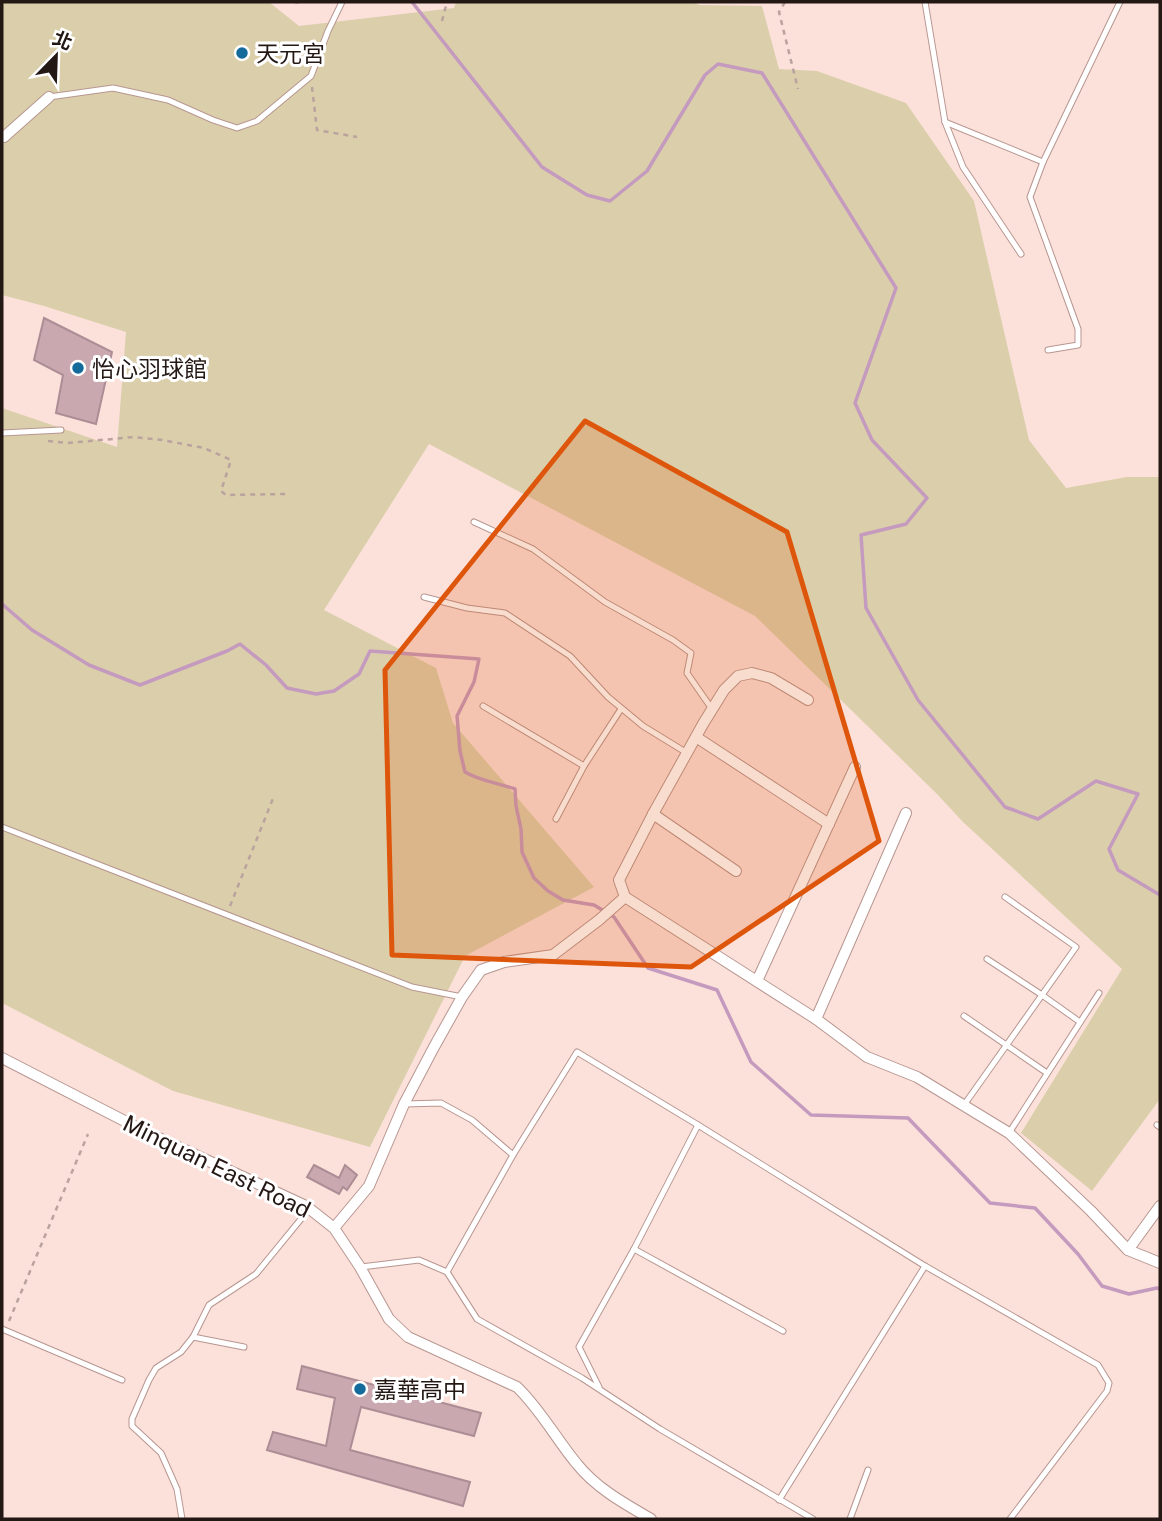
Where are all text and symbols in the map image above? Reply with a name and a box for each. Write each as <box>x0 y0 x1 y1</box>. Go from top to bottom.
north arrow <box>21 21 91 91</box>
text: 北 <box>50 27 76 54</box>
place label: 天元宮 <box>256 40 325 67</box>
marker: 天元宮 <box>234 45 250 61</box>
place label: 怡心羽球館 <box>92 355 207 382</box>
marker: 怡心羽球館 <box>70 360 86 376</box>
street label: Minquan East Road <box>119 1109 315 1223</box>
place label: 嘉華高中 <box>374 1376 466 1403</box>
marker: 嘉華高中 <box>352 1381 368 1397</box>

